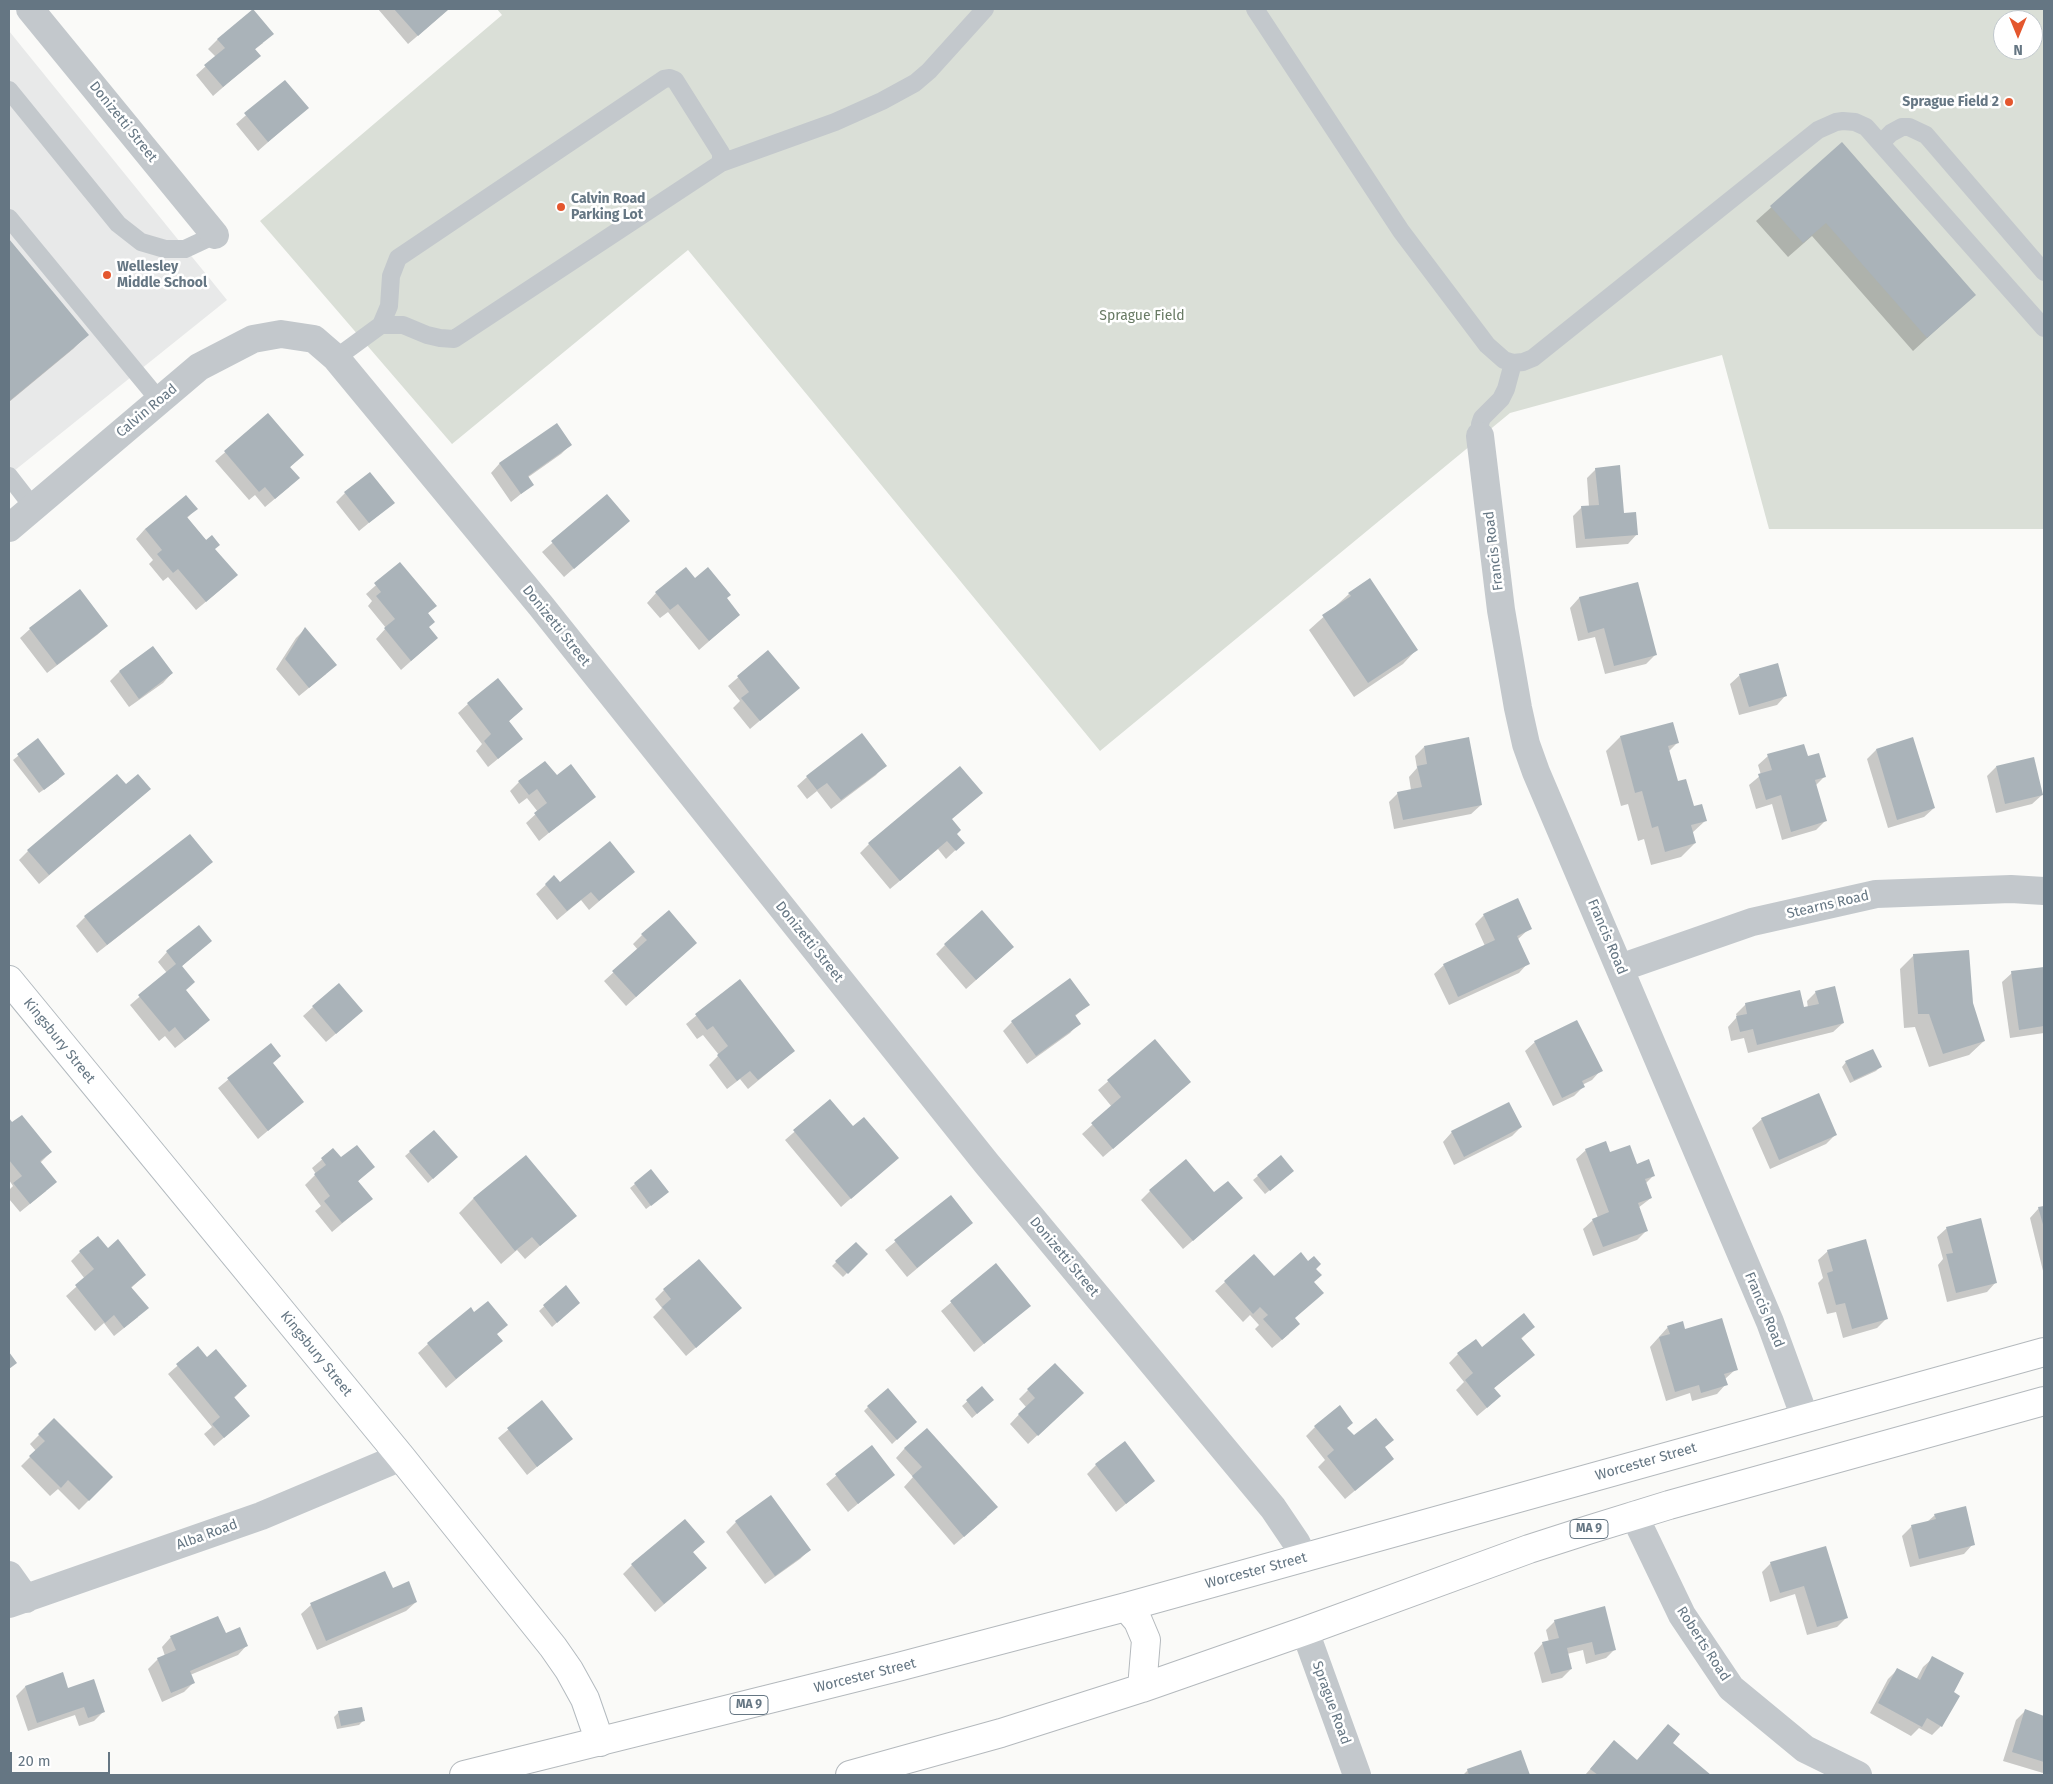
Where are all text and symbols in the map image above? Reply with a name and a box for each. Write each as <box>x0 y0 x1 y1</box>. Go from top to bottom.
north arrow <box>1993 10 2043 60</box>
text: N <box>2013 41 2023 58</box>
street label: Donizetti Street <box>85 78 161 166</box>
place label: Sprague Field 2 <box>1902 94 1999 110</box>
marker: Sprague Field 2 <box>2003 96 2015 108</box>
place label: Calvin Road Parking Lot <box>571 191 646 223</box>
marker: Calvin Road Parking Lot <box>555 201 567 213</box>
place label: Wellesley Middle School <box>117 259 207 292</box>
marker: Wellesley Middle School <box>101 269 113 281</box>
park label: Sprague Field <box>1099 308 1185 324</box>
street label: Calvin Road <box>113 381 181 441</box>
street label: Francis Road <box>1481 510 1507 592</box>
street label: Donizetti Street <box>518 582 594 670</box>
street label: Stearns Road <box>1785 887 1871 923</box>
street label: Francis Road <box>1584 897 1630 977</box>
street label: Donizetti Street <box>771 898 847 986</box>
street label: Kingsbury Street <box>20 995 98 1087</box>
street label: Donizetti Street <box>1026 1214 1102 1300</box>
street label: Francis Road <box>1741 1270 1787 1350</box>
street label: Kingsbury Street <box>277 1308 355 1400</box>
street label: Worcester Street <box>1593 1439 1699 1485</box>
street label: Alba Road <box>174 1516 240 1554</box>
road number: MA 9 <box>1570 1520 1608 1538</box>
street label: Worcester Street <box>1203 1549 1309 1593</box>
street label: Roberts Road <box>1673 1604 1733 1684</box>
street label: Worcester Street <box>812 1655 918 1697</box>
street label: Sprague Road <box>1308 1659 1354 1747</box>
road number: MA 9 <box>730 1696 768 1714</box>
scale bar <box>12 1742 112 1774</box>
text: 20 m <box>18 1752 51 1770</box>

